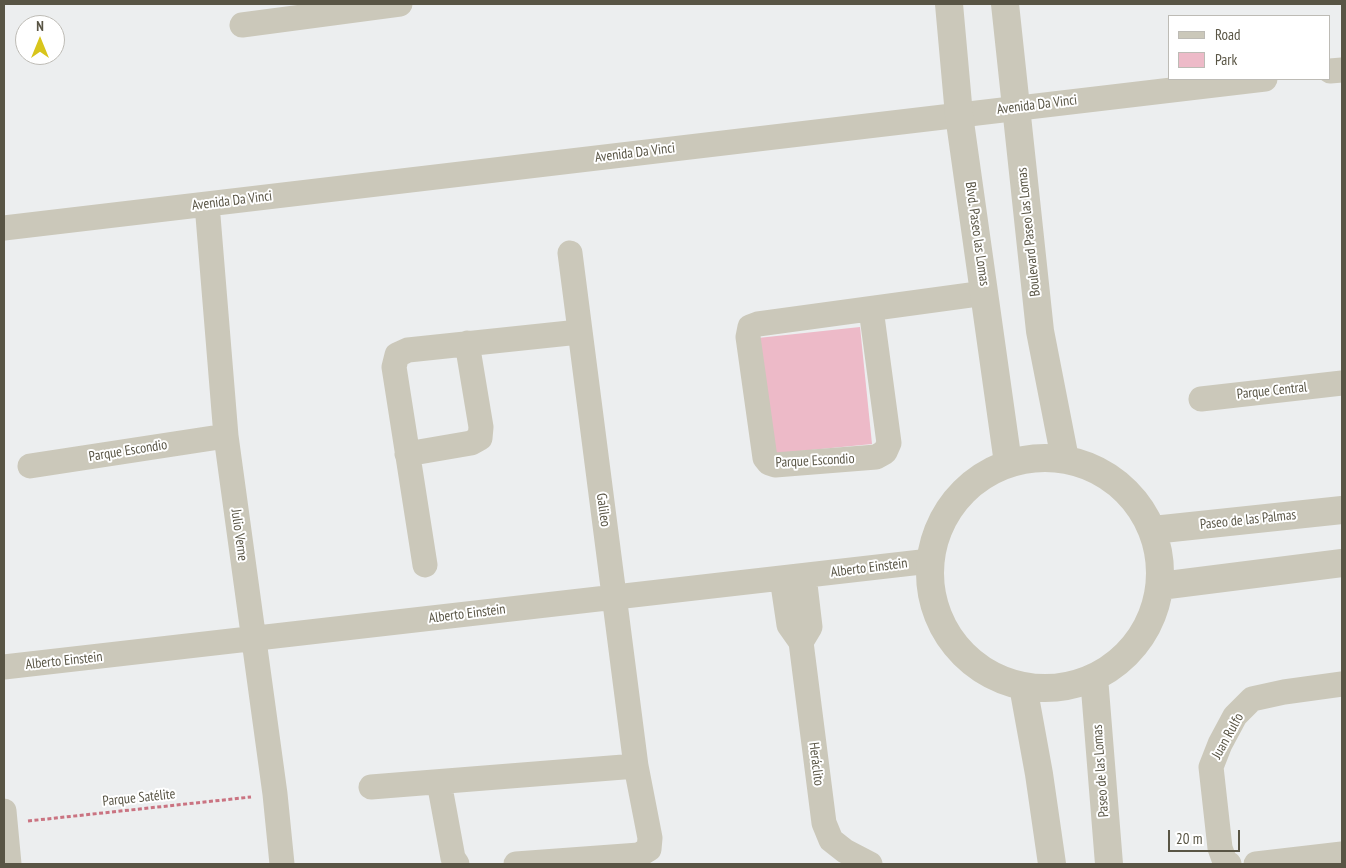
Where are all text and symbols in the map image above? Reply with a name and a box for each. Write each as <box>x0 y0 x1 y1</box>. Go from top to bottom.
north arrow <box>15 15 65 65</box>
legend <box>1168 15 1331 80</box>
text: N <box>36 17 44 35</box>
text: Road <box>1215 25 1241 44</box>
text: Park <box>1215 50 1237 69</box>
street label: Avenida Da Vinci <box>996 92 1078 118</box>
street label: Avenida Da Vinci <box>594 140 676 166</box>
street label: Boulevard Paseo las Lomas <box>1014 167 1044 297</box>
street label: Blvd. Paseo las Lomas <box>961 181 993 287</box>
street label: Avenida Da Vinci <box>191 188 273 214</box>
street label: Parque Central <box>1236 379 1308 403</box>
street label: Parque Escondio <box>88 437 168 465</box>
street label: Parque Escondio <box>775 451 855 471</box>
street label: Galileo <box>592 492 614 528</box>
street label: Paseo de las Palmas <box>1199 507 1297 533</box>
street label: Julio Verne <box>227 508 251 562</box>
street label: Alberto Einstein <box>830 555 908 581</box>
street label: Alberto Einstein <box>428 601 506 627</box>
street label: Alberto Einstein <box>25 649 103 673</box>
street label: Juan Rulfo <box>1209 710 1247 762</box>
street label: Paseo de las Lomas <box>1089 724 1113 818</box>
street label: Heráclito <box>805 741 827 787</box>
street label: Parque Satélite <box>102 786 176 810</box>
scale bar <box>1171 820 1244 852</box>
text: 20 m <box>1176 829 1202 848</box>

